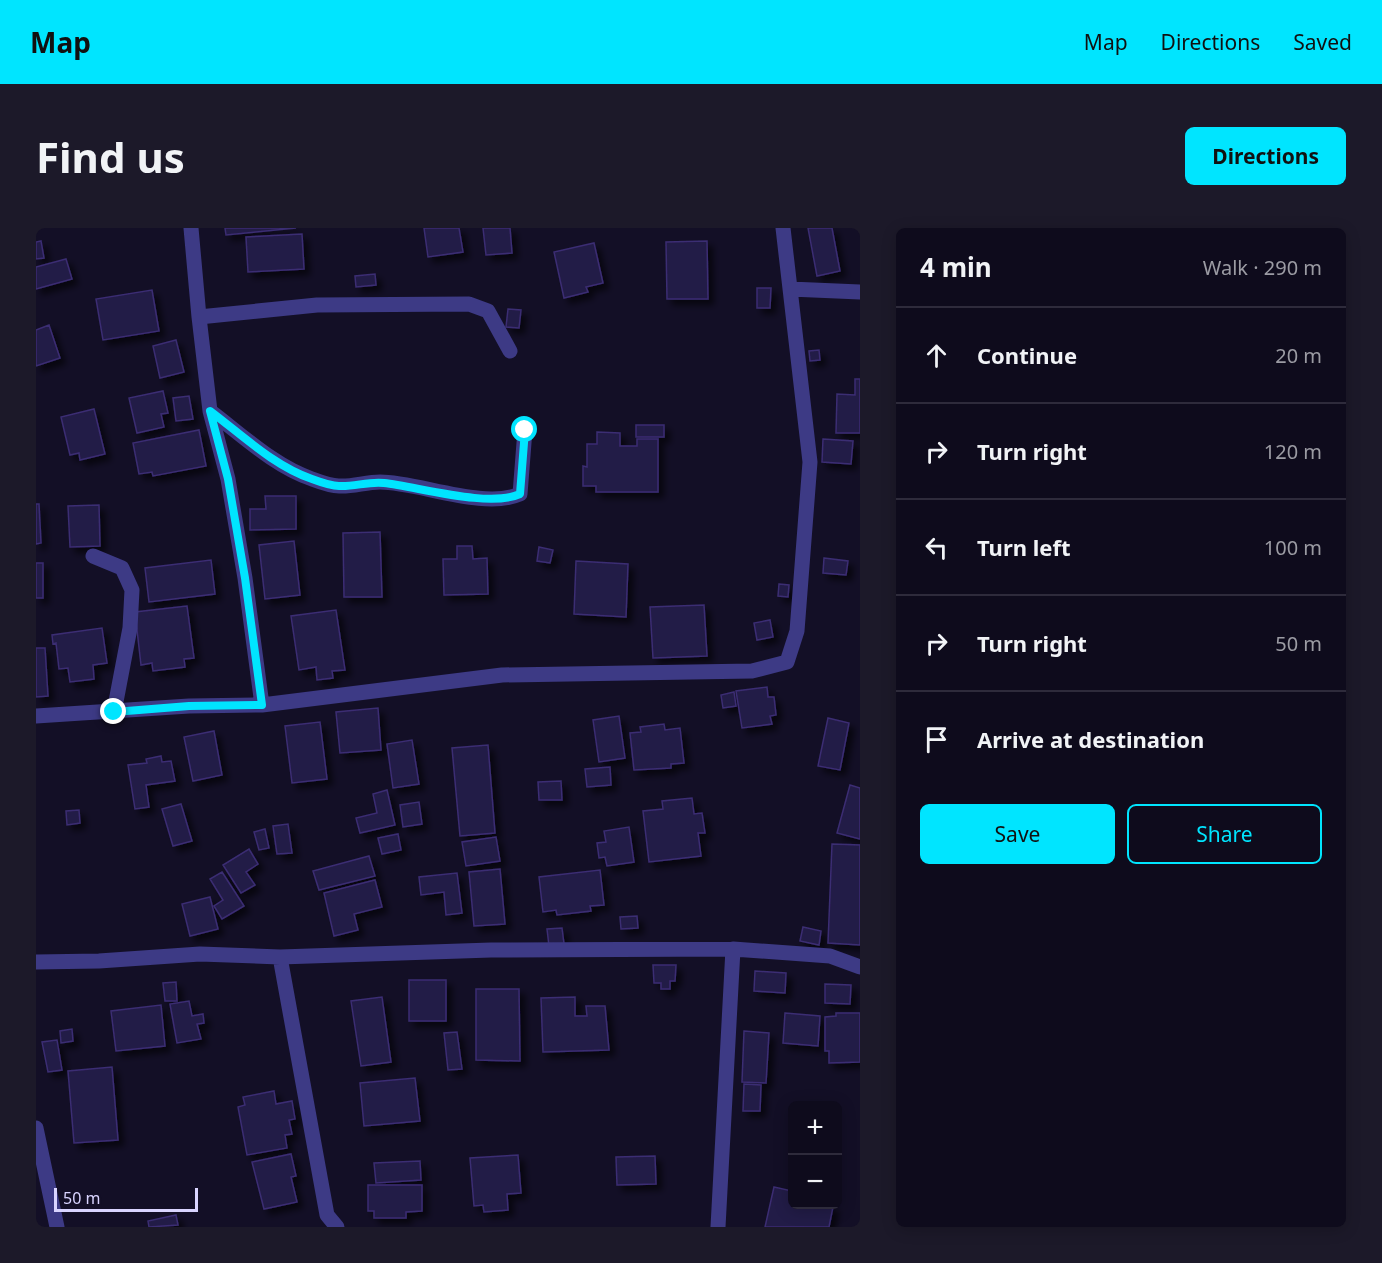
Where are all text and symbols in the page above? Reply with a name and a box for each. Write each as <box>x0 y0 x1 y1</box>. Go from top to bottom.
text: Map <box>30 23 91 61</box>
text: Map <box>1084 28 1128 56</box>
text: Directions <box>1161 28 1260 56</box>
text: Saved <box>1293 28 1352 56</box>
button: Directions <box>1185 127 1346 185</box>
text: Find us <box>36 128 185 185</box>
text: 4 min <box>920 249 992 285</box>
text: Walk · 290 m <box>1203 254 1322 281</box>
icon: ahead <box>920 339 953 372</box>
text: Continue <box>977 340 1077 370</box>
text: 20 m <box>1275 342 1322 369</box>
route start <box>511 416 537 442</box>
icon: right <box>920 435 953 468</box>
text: Turn right <box>977 436 1087 466</box>
text: 120 m <box>1264 438 1322 465</box>
icon: left <box>920 531 953 564</box>
text: Turn left <box>977 532 1071 562</box>
text: 100 m <box>1264 534 1322 561</box>
icon: right <box>920 627 953 660</box>
text: Turn right <box>977 628 1087 658</box>
text: 50 m <box>1275 630 1322 657</box>
route end <box>100 698 126 724</box>
icon: arrive <box>920 723 953 756</box>
text: Arrive at destination <box>977 724 1204 754</box>
button: Save <box>920 804 1115 864</box>
button: Share <box>1127 804 1322 864</box>
map controls <box>788 1101 842 1209</box>
button: + <box>788 1101 842 1155</box>
button: − <box>788 1155 842 1209</box>
scale bar <box>54 1185 198 1212</box>
text: 50 m <box>63 1187 100 1209</box>

